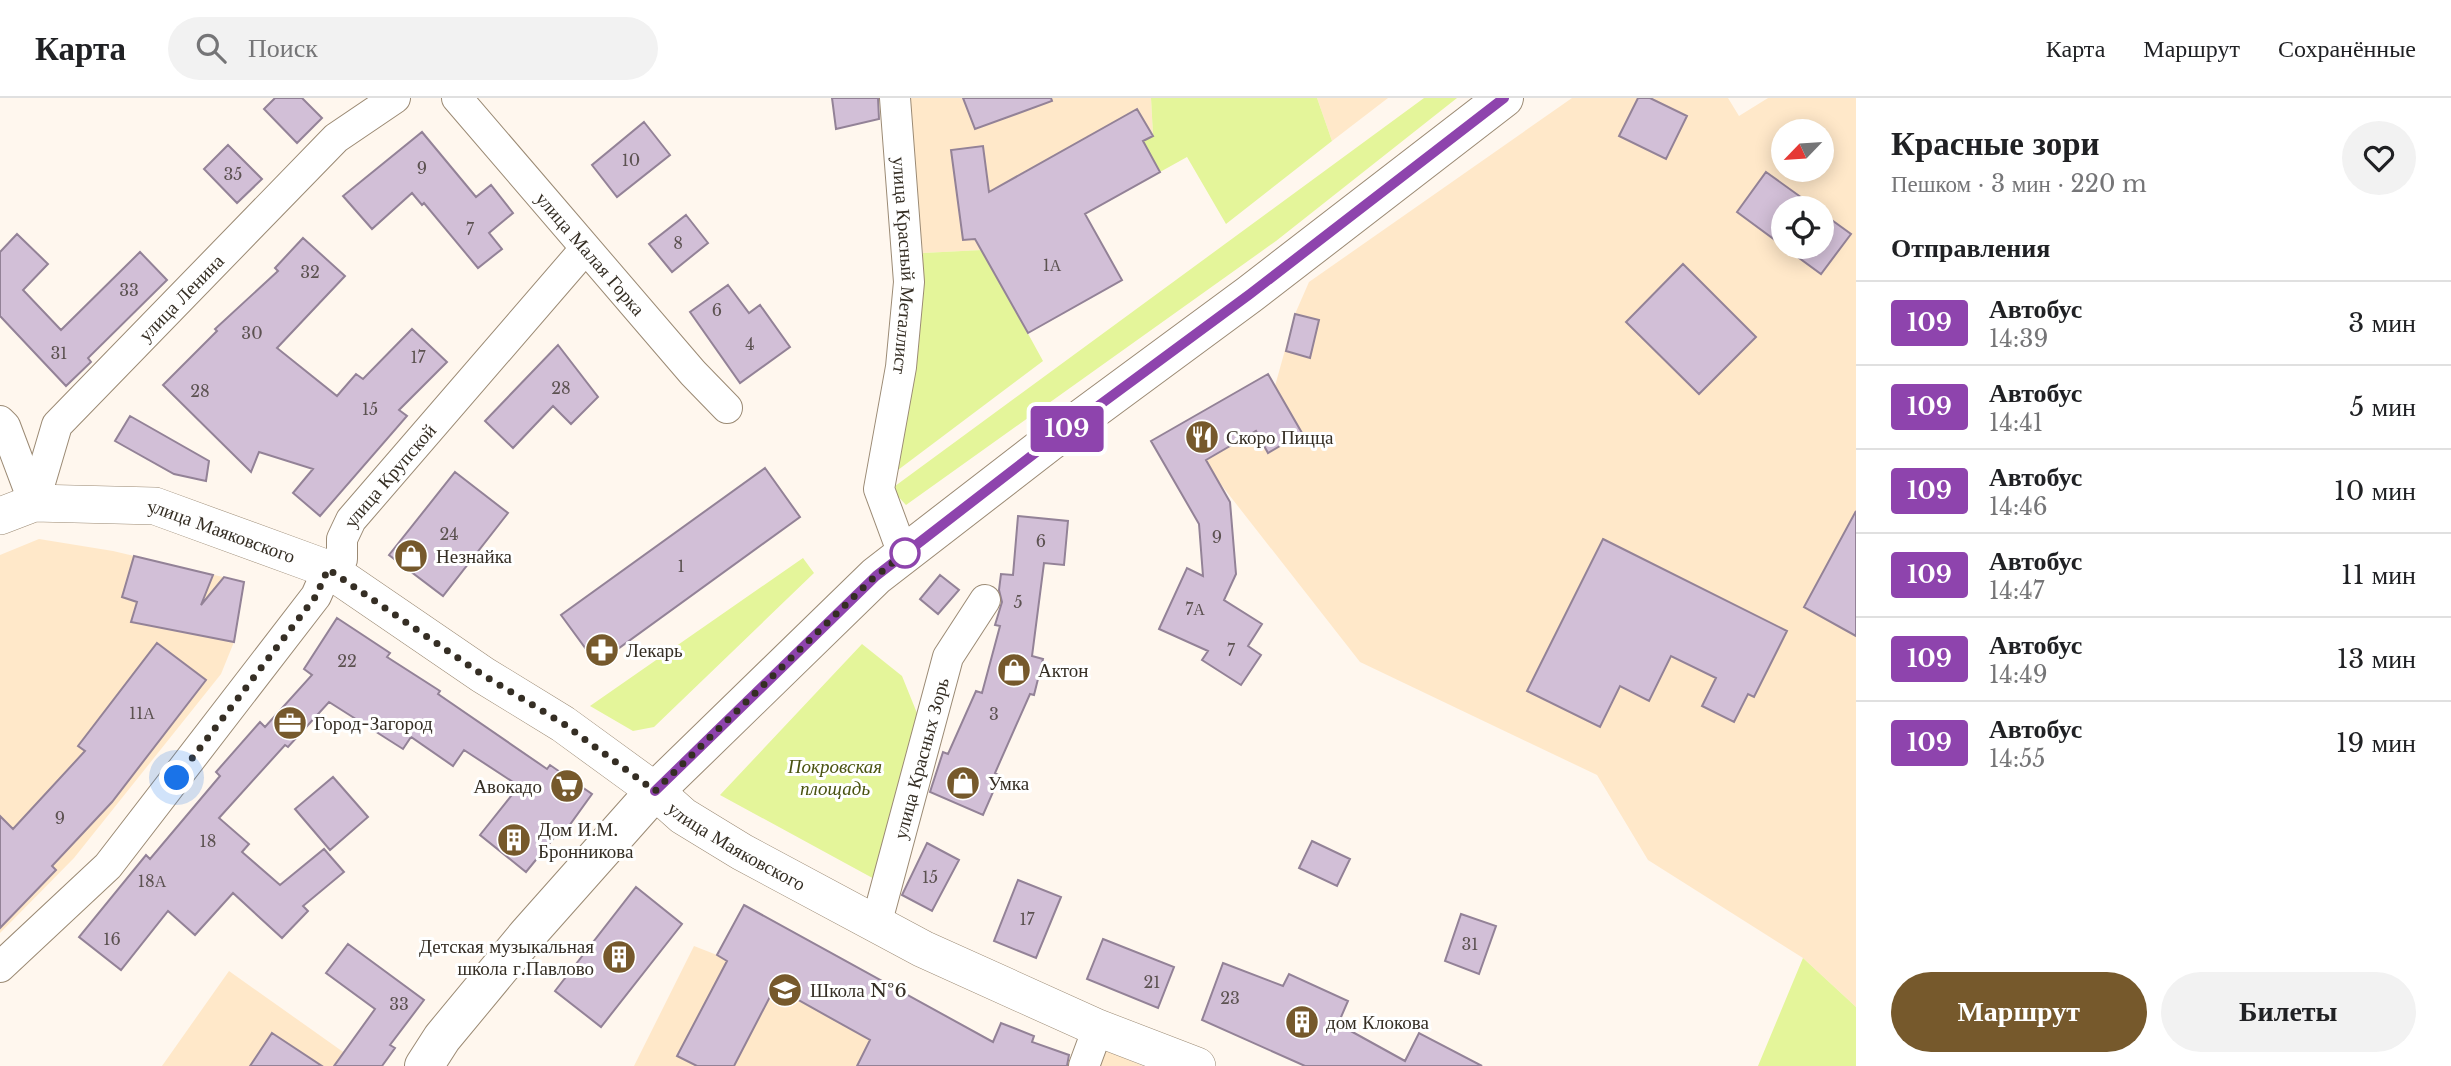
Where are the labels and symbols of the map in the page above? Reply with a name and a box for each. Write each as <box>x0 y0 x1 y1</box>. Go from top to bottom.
north arrow <box>1771 119 1834 182</box>
house number: 10 <box>622 150 640 170</box>
street label: улица Красный Металлист <box>888 156 921 377</box>
house number: 9 <box>417 158 427 178</box>
house number: 35 <box>224 164 242 184</box>
street label: улица Малая Горка <box>531 187 650 321</box>
house number: 7 <box>466 219 475 239</box>
house number: 8 <box>673 233 683 253</box>
street label: улица Ленина <box>133 249 229 346</box>
house number: 1А <box>1043 255 1062 275</box>
house number: 32 <box>300 262 320 282</box>
house number: 33 <box>119 280 139 300</box>
house number: 6 <box>712 300 722 320</box>
house number: 30 <box>241 323 263 343</box>
house number: 4 <box>745 334 755 354</box>
house number: 31 <box>51 343 68 363</box>
house number: 17 <box>410 347 427 367</box>
house number: 28 <box>551 378 571 398</box>
house number: 28 <box>190 381 210 401</box>
house number: 15 <box>362 399 378 419</box>
line badge: 109 <box>1027 406 1107 452</box>
restaurant icon: Скоро Пицца <box>1183 418 1221 456</box>
street label: улица Крупской <box>338 419 441 531</box>
place label: Скоро Пицца <box>1226 426 1334 449</box>
street label: улица Маяковского <box>147 494 299 568</box>
house number: 24 <box>439 524 459 544</box>
house number: 9 <box>1212 527 1222 547</box>
house number: 6 <box>1036 531 1046 551</box>
shop icon: Незнайка <box>392 537 430 575</box>
unlabelled marker <box>890 538 920 568</box>
place label: Незнайка <box>436 545 513 568</box>
house number: 1 <box>677 556 685 576</box>
house number: 5 <box>1013 592 1023 612</box>
house number: 7А <box>1185 599 1205 619</box>
pharmacy icon: Лекарь <box>583 631 621 669</box>
place label: Лекарь <box>626 639 683 662</box>
house number: 7 <box>1227 640 1236 660</box>
house number: 22 <box>337 651 357 671</box>
shop icon: Актон <box>995 651 1033 689</box>
place label: Актон <box>1038 659 1088 682</box>
street label: улица Красных Зорь <box>888 674 954 842</box>
house number: 11А <box>129 703 155 723</box>
office icon: Город-Загород <box>271 704 309 742</box>
house number: 3 <box>989 704 999 724</box>
place label: Город-Загород <box>314 712 433 735</box>
park label: Покровская площадь <box>787 755 882 800</box>
your location <box>159 760 194 795</box>
shop icon: Умка <box>944 764 982 802</box>
supermarket icon: Авокадо <box>548 767 586 805</box>
place label: Умка <box>988 772 1030 795</box>
place label: Авокадо <box>473 775 542 798</box>
street label: улица Маяковского <box>663 796 810 895</box>
house number: 9 <box>55 808 65 828</box>
place label: Дом И.М. Бронникова <box>538 818 634 863</box>
building icon: Дом И.М. Бронникова <box>495 821 533 859</box>
house number: 18 <box>200 831 216 851</box>
house number: 15 <box>922 867 938 887</box>
house number: 18А <box>138 871 167 891</box>
house number: 17 <box>1019 909 1036 929</box>
house number: 16 <box>103 929 121 949</box>
house number: 31 <box>1462 934 1479 954</box>
place label: Детская музыкальная школа г.Павлово <box>419 935 594 980</box>
building icon: Детская музыкальная школа г.Павлово <box>600 938 638 976</box>
school or university icon: Школа №6 <box>766 971 804 1009</box>
house number: 21 <box>1144 972 1161 992</box>
place label: Школа №6 <box>810 979 907 1002</box>
house number: 23 <box>1220 988 1240 1008</box>
house number: 33 <box>389 994 409 1014</box>
building icon: дом Клокова <box>1283 1003 1321 1041</box>
place label: дом Клокова <box>1326 1011 1429 1034</box>

